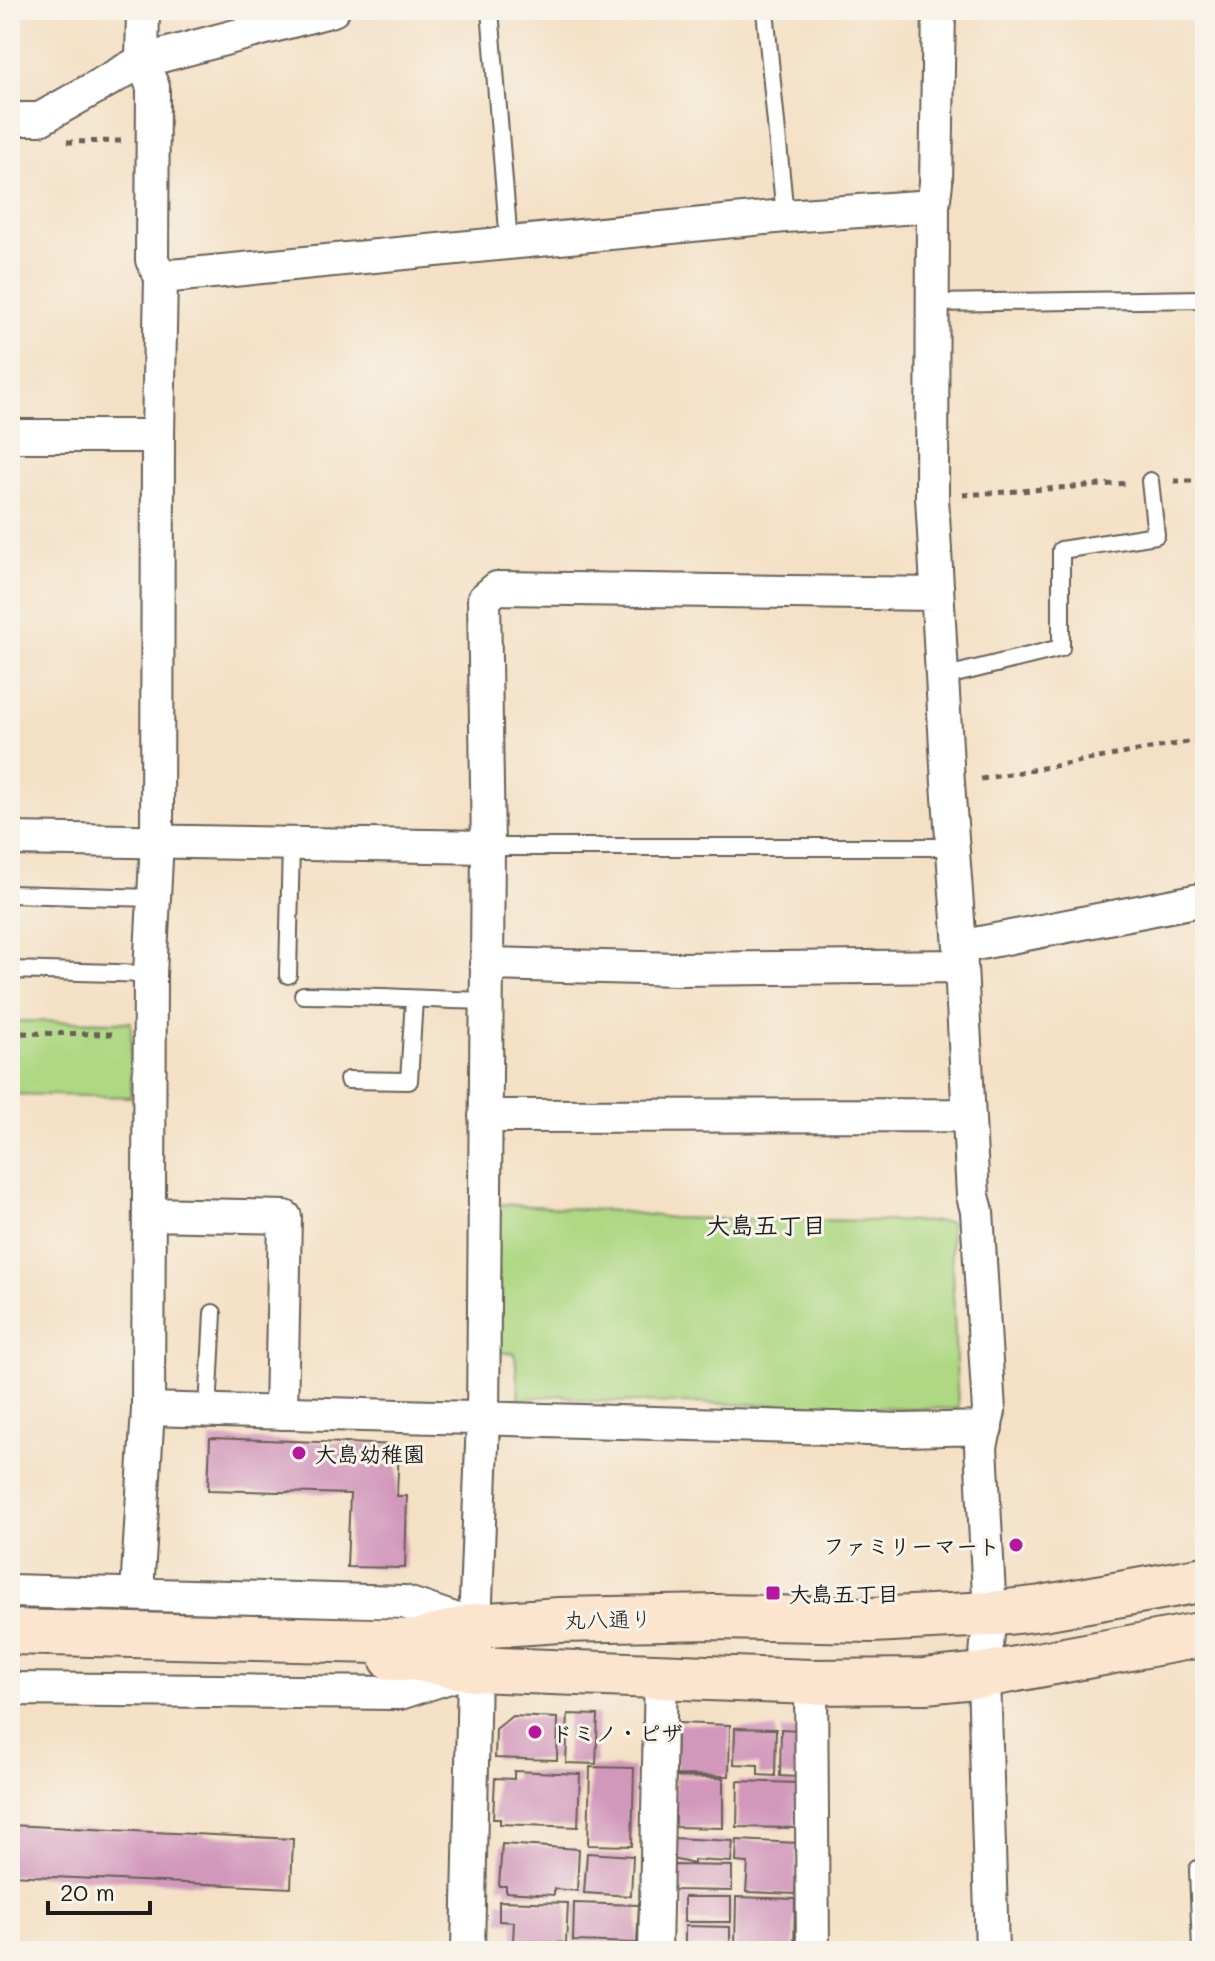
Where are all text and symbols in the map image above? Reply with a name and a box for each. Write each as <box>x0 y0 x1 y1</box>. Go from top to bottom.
district label: 大島五丁目 <box>706 1209 826 1240</box>
place label: 大島幼稚園 <box>315 1439 425 1468</box>
marker: 大島幼稚園 <box>290 1444 308 1462</box>
place label: ファミリーマート <box>823 1531 1000 1560</box>
marker: ファミリーマート <box>1007 1536 1025 1554</box>
place label: 大島五丁目 <box>789 1579 899 1608</box>
marker: 大島五丁目 <box>764 1584 782 1602</box>
street label: 丸八通り <box>564 1604 652 1634</box>
place label: ドミノ・ピザ <box>551 1718 683 1747</box>
marker: ドミノ・ピザ <box>526 1723 544 1741</box>
scale bar <box>48 1865 150 1915</box>
text: 20 m <box>60 1876 115 1907</box>

